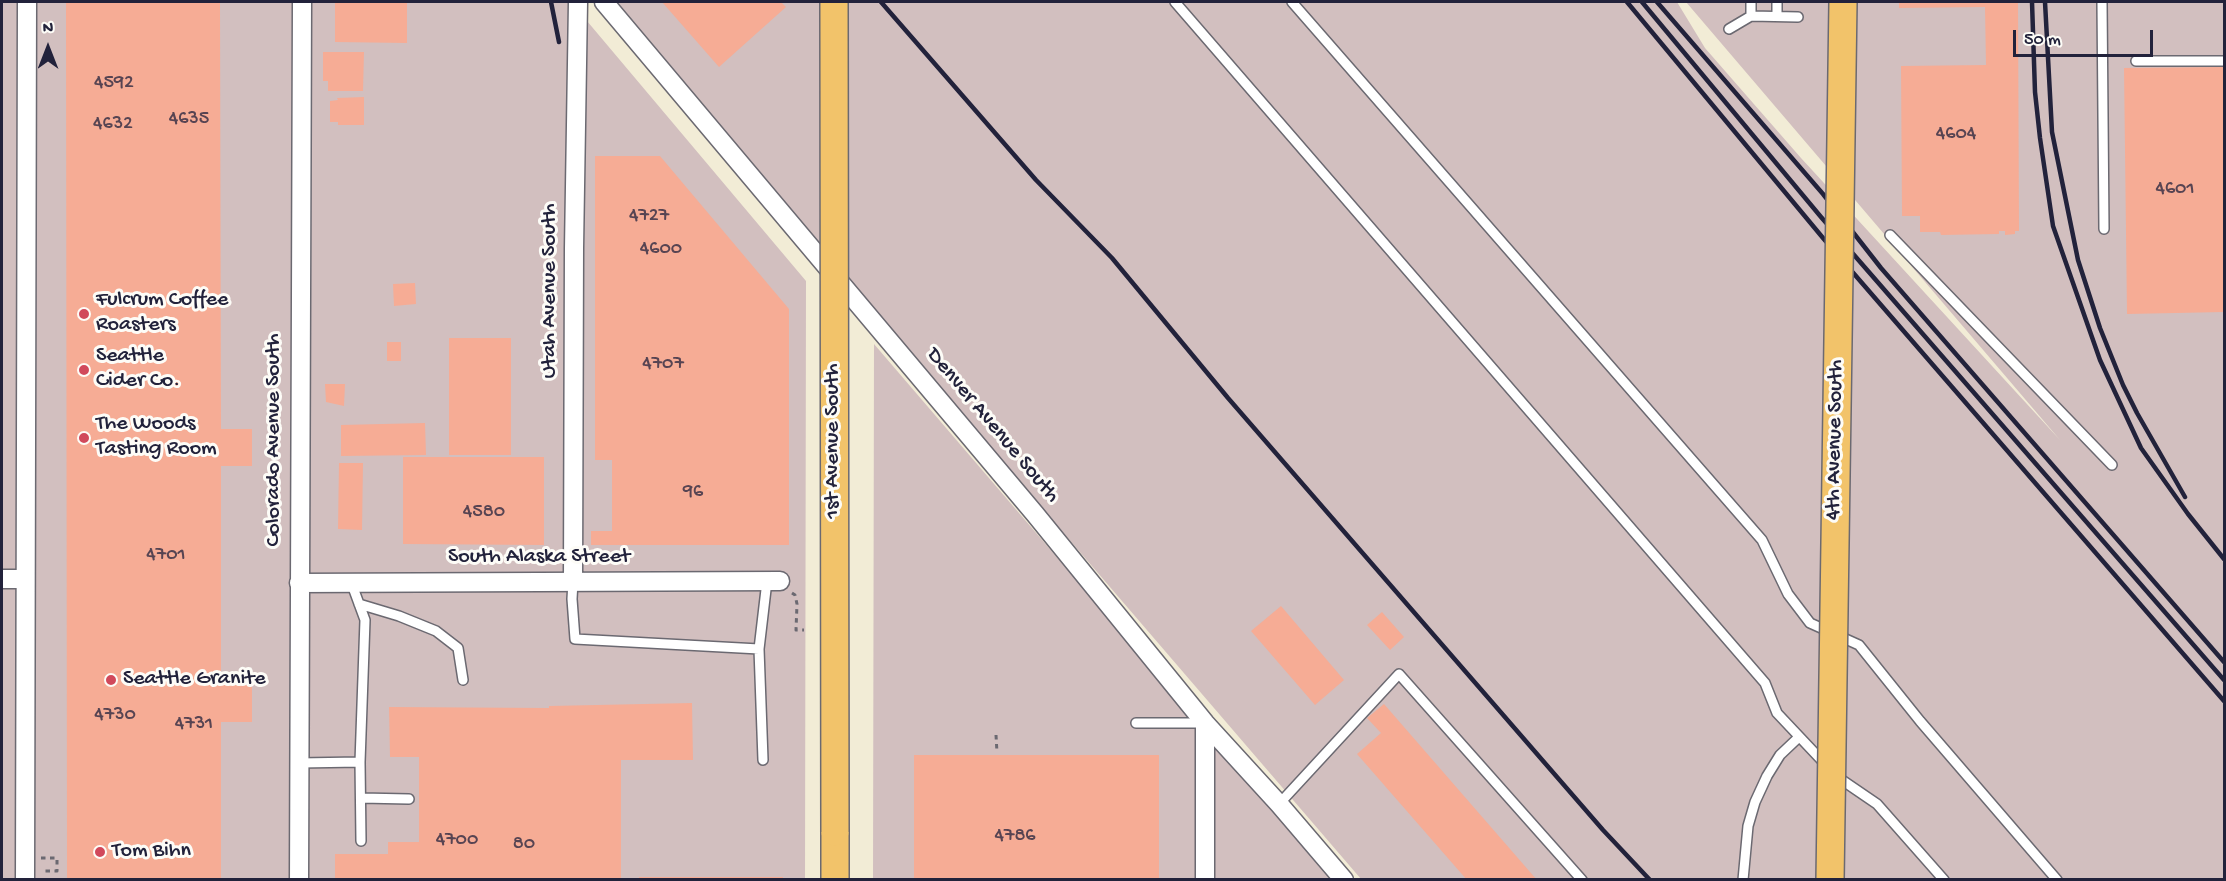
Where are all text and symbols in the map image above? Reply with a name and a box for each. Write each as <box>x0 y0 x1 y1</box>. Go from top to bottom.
north arrow <box>18 18 78 78</box>
scale bar <box>2016 18 2156 56</box>
text: N <box>43 20 53 39</box>
text: 50 m <box>2024 30 2061 51</box>
house number: 4592 <box>94 72 134 96</box>
house number: 4635 <box>169 108 209 132</box>
house number: 4632 <box>93 113 133 137</box>
house number: 4604 <box>1936 123 1976 147</box>
house number: 4601 <box>2155 178 2195 202</box>
street label: Utah Avenue South <box>538 203 564 379</box>
house number: 4727 <box>629 205 669 229</box>
house number: 4600 <box>640 238 682 262</box>
place label: Fulcrum Coffee Roasters <box>96 288 228 340</box>
marker: Fulcrum Coffee Roasters <box>77 307 91 321</box>
street label: Colorado Avenue South <box>262 333 288 547</box>
street label: Denver Avenue South <box>919 343 1065 509</box>
place label: Seattle Cider Co. <box>96 344 180 396</box>
house number: 4707 <box>642 353 684 377</box>
street label: 4th Avenue South <box>1821 360 1851 520</box>
marker: Seattle Cider Co. <box>77 363 91 377</box>
street label: 1st Avenue South <box>821 363 847 519</box>
place label: The Woods Tasting Room <box>96 412 217 464</box>
marker: The Woods Tasting Room <box>77 431 91 445</box>
house number: 96 <box>683 481 703 505</box>
house number: 4580 <box>463 501 505 525</box>
house number: 4701 <box>146 544 186 568</box>
street label: South Alaska Street <box>448 545 630 571</box>
place label: Seattle Granite <box>123 667 266 693</box>
marker: Seattle Granite <box>104 673 118 687</box>
house number: 4730 <box>94 704 136 728</box>
house number: 4731 <box>175 713 213 737</box>
house number: 4786 <box>995 825 1035 849</box>
house number: 4700 <box>436 829 478 853</box>
house number: 80 <box>513 833 535 857</box>
place label: Tom Bihn <box>112 839 191 865</box>
marker: Tom Bihn <box>93 845 107 859</box>

